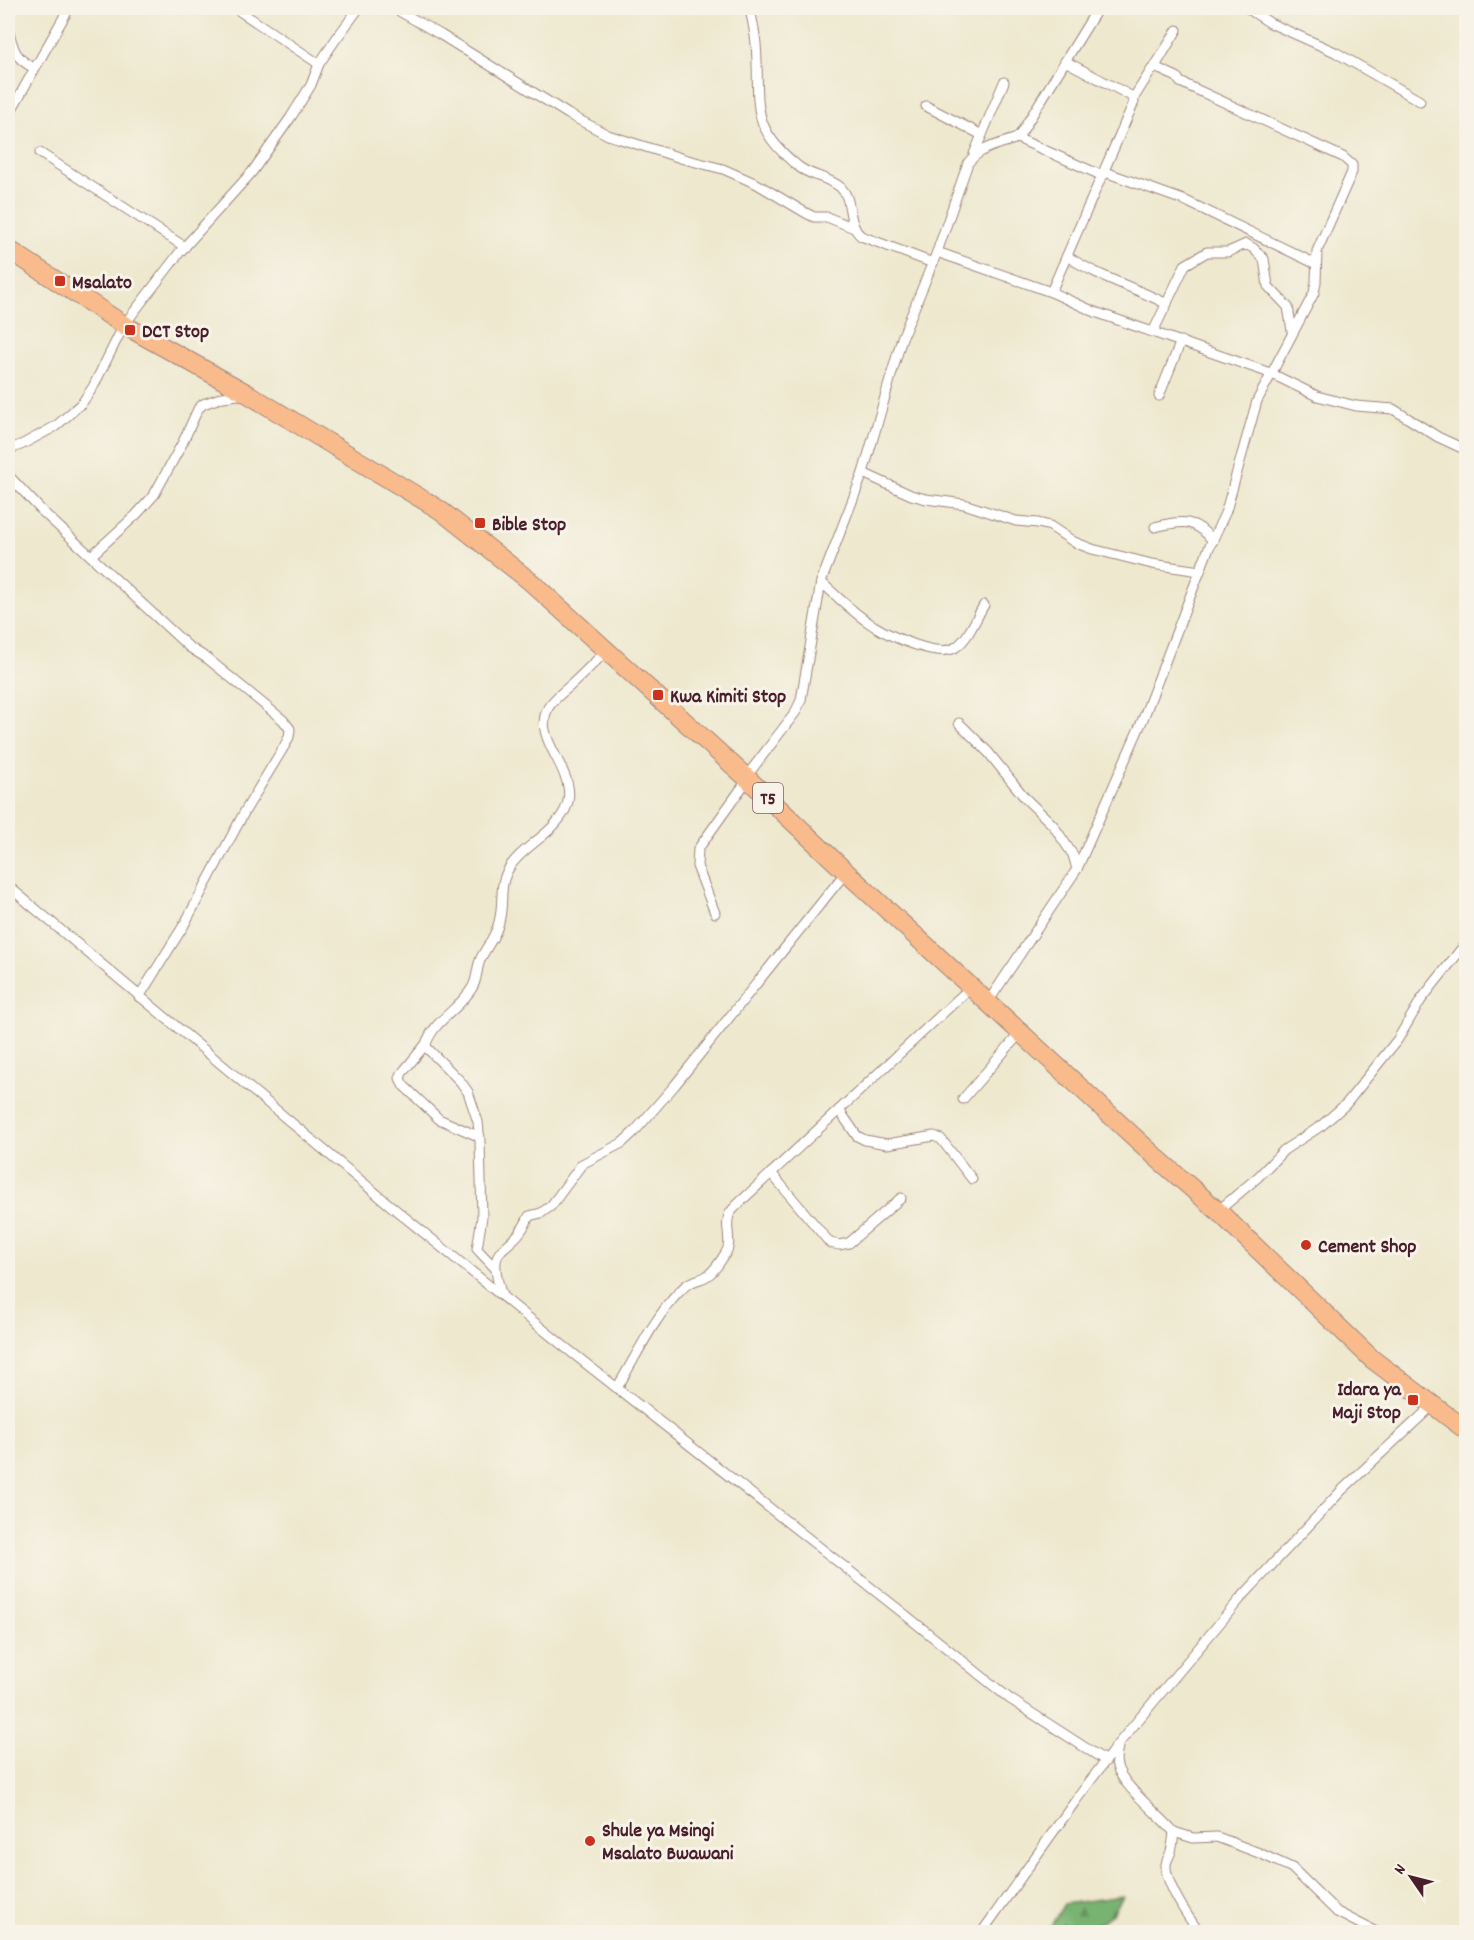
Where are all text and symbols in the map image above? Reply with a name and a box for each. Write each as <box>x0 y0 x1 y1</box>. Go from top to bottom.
place label: Msalato <box>72 270 132 298</box>
marker: Msalato <box>53 274 67 288</box>
place label: DCT Stop <box>142 319 209 347</box>
marker: DCT Stop <box>123 323 137 337</box>
place label: Bible Stop <box>492 512 566 540</box>
marker: Bible Stop <box>473 516 487 530</box>
place label: Kwa Kimiti Stop <box>670 684 786 712</box>
marker: Kwa Kimiti Stop <box>651 688 665 702</box>
road number: T5 <box>753 783 783 813</box>
place label: Cement Shop <box>1318 1234 1417 1262</box>
marker: Cement Shop <box>1299 1238 1313 1252</box>
place label: Idara ya Maji Stop <box>1332 1377 1402 1428</box>
marker: Idara ya Maji Stop <box>1406 1393 1420 1407</box>
place label: Shule ya Msingi Msalato Bwawani <box>602 1818 734 1869</box>
marker: Shule ya Msingi Msalato Bwawani <box>583 1834 597 1848</box>
north arrow <box>1381 1847 1441 1907</box>
text: N <box>1389 1860 1413 1880</box>

